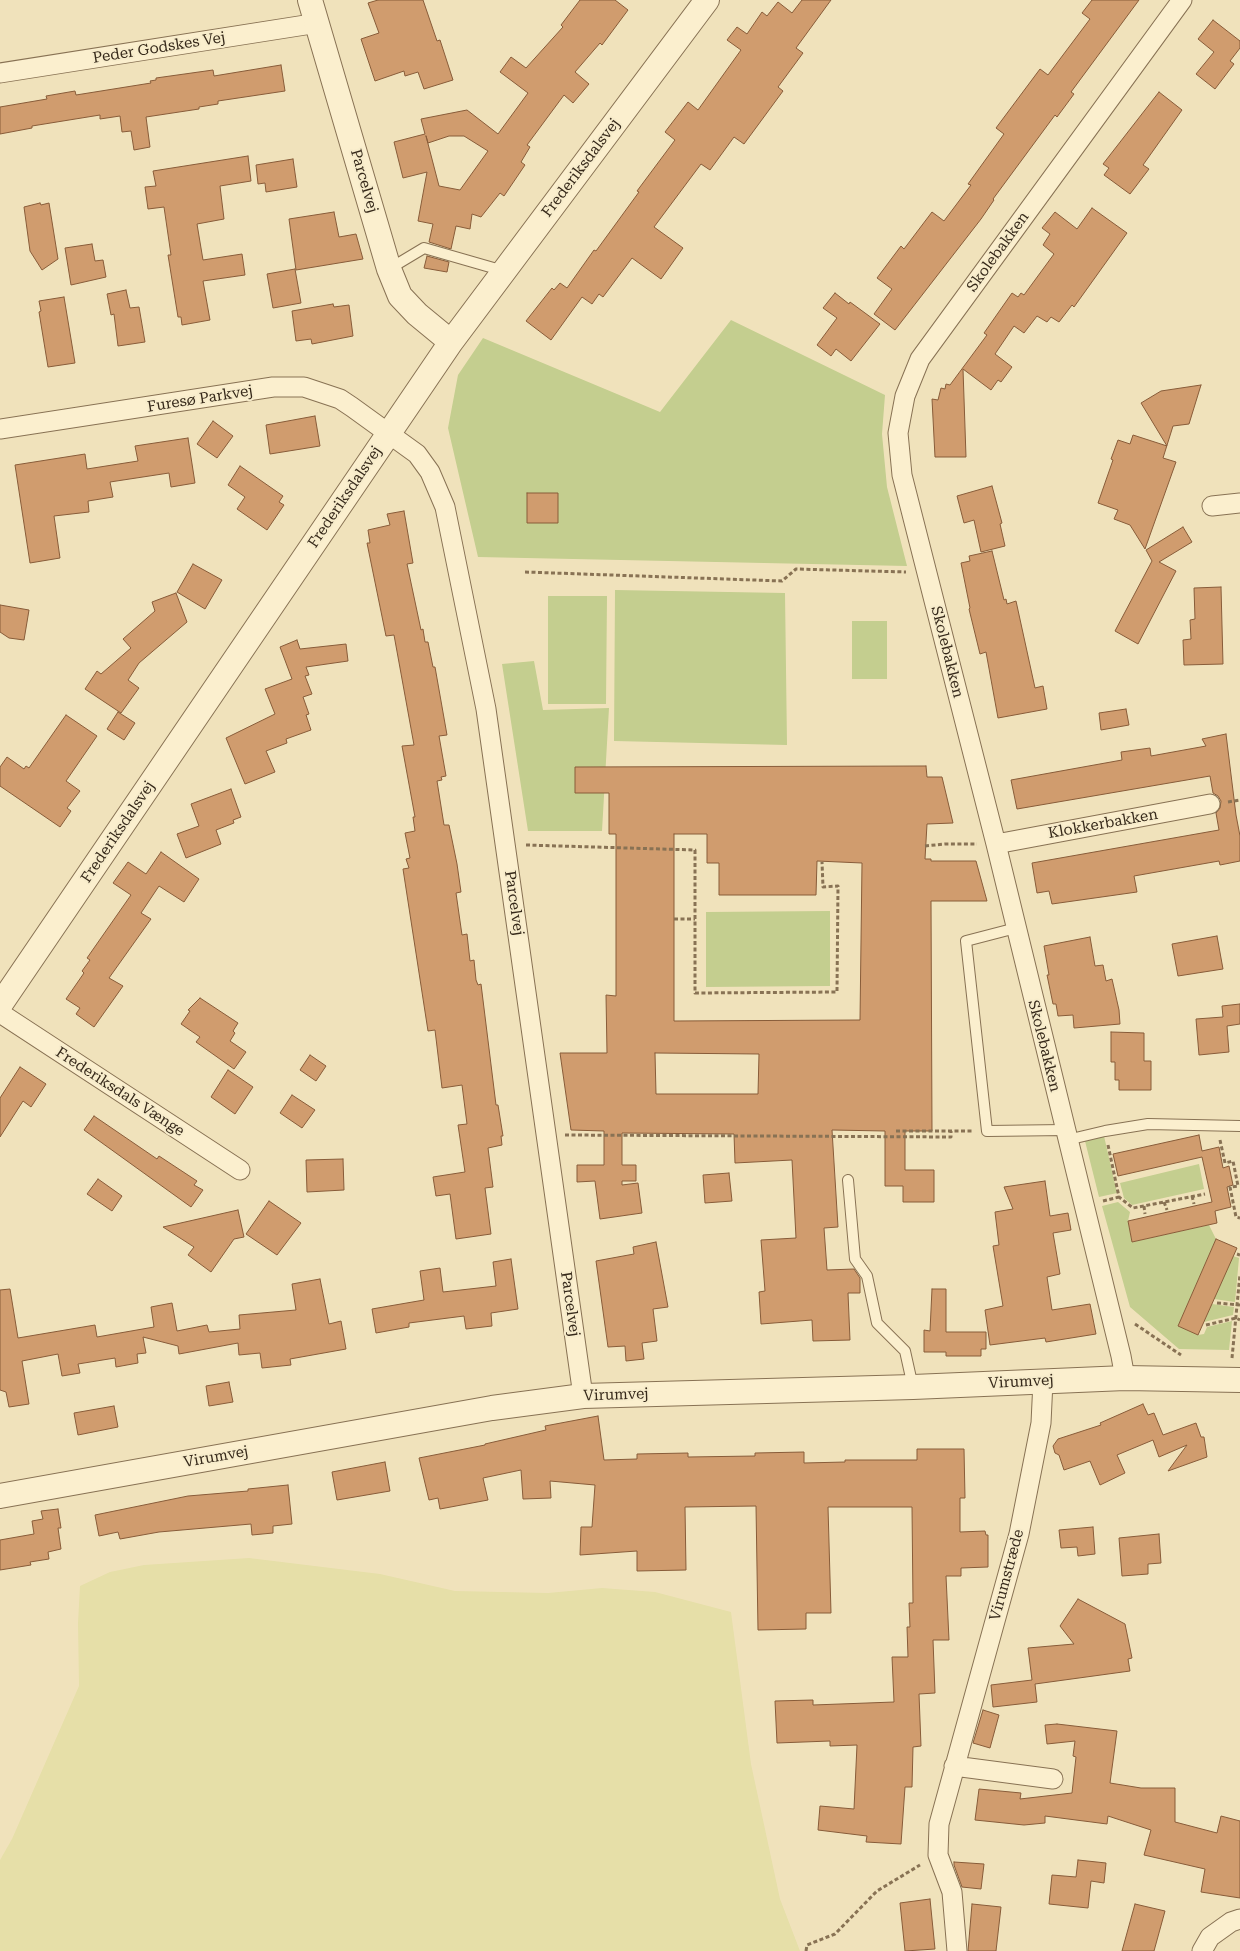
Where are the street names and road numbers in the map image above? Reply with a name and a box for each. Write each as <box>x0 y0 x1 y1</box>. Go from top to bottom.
street label: Peder Godskes Vej <box>91 29 227 67</box>
street label: Frederiksdalsvej <box>538 115 624 221</box>
street label: Parcelvej <box>346 147 382 215</box>
street label: Skolebakken <box>963 209 1033 295</box>
street label: Furesø Parkvej <box>146 382 254 416</box>
street label: Frederiksdalsvej <box>304 443 386 551</box>
street label: Skolebakken <box>927 604 967 700</box>
street label: Frederiksdalsvej <box>77 778 159 886</box>
street label: Klokkerbakken <box>1047 805 1159 843</box>
street label: Parcelvej <box>501 869 527 937</box>
street label: Skolebakken <box>1024 998 1064 1094</box>
street label: Frederiksdals Vænge <box>52 1044 188 1140</box>
street label: Parcelvej <box>557 1270 583 1338</box>
street label: Virumvej <box>988 1371 1054 1393</box>
street label: Virumvej <box>583 1385 649 1405</box>
street label: Virumvej <box>182 1442 250 1472</box>
street label: Virumstræde <box>986 1527 1028 1623</box>

